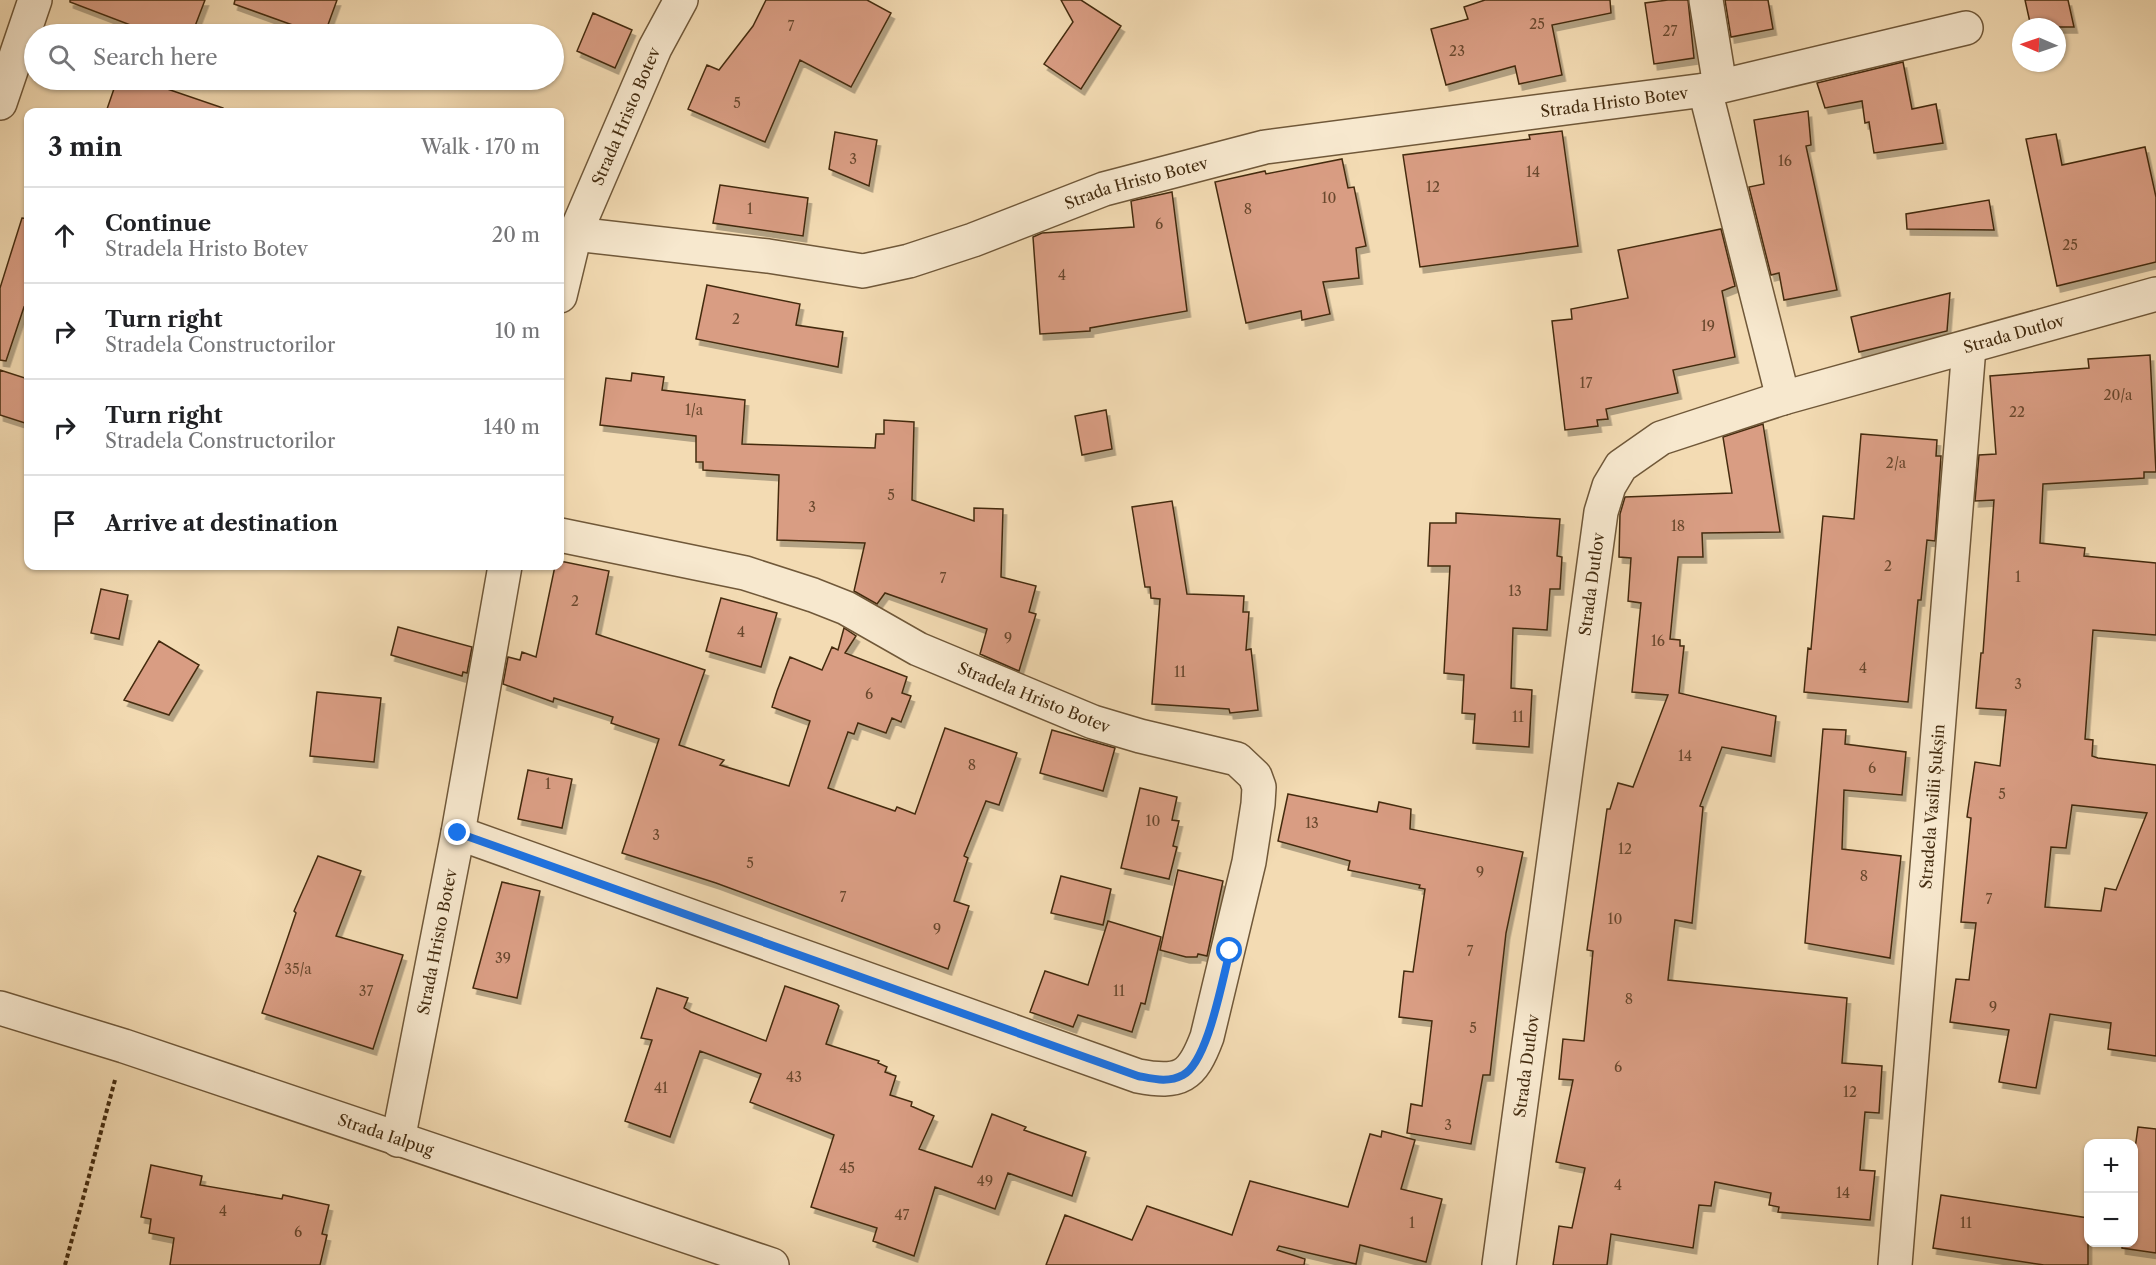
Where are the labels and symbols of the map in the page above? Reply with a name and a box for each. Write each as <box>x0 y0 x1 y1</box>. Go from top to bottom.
house number: 25 <box>1529 15 1545 33</box>
house number: 7 <box>788 17 795 35</box>
north arrow <box>2012 18 2066 72</box>
house number: 27 <box>1663 22 1678 40</box>
house number: 23 <box>1449 42 1465 60</box>
street label: Strada Hristo Botev <box>587 44 664 188</box>
street label: Strada Hristo Botev <box>1539 82 1690 121</box>
house number: 5 <box>733 94 741 112</box>
house number: 3 <box>849 150 857 168</box>
street label: Strada Hristo Botev <box>1061 152 1210 213</box>
house number: 16 <box>1778 152 1792 170</box>
house number: 14 <box>1526 163 1540 181</box>
house number: 12 <box>1426 178 1440 196</box>
house number: 10 <box>1322 189 1336 207</box>
house number: 1 <box>747 200 753 218</box>
house number: 8 <box>1244 200 1252 218</box>
house number: 6 <box>1155 215 1163 233</box>
house number: 25 <box>2062 236 2078 254</box>
house number: 4 <box>1058 266 1066 284</box>
house number: 2 <box>732 310 740 328</box>
street label: Strada Dutlov <box>1961 310 2067 357</box>
house number: 19 <box>1701 317 1715 335</box>
house number: 17 <box>1580 374 1592 392</box>
house number: 20/a <box>2104 386 2133 404</box>
house number: 1/a <box>685 401 704 419</box>
house number: 22 <box>2009 403 2025 421</box>
house number: 2/a <box>1886 454 1907 472</box>
house number: 5 <box>887 486 895 504</box>
house number: 3 <box>808 498 816 516</box>
house number: 18 <box>1671 517 1685 535</box>
street label: Strada Dutlov <box>1574 531 1608 637</box>
house number: 2 <box>1884 557 1892 575</box>
house number: 1 <box>2015 568 2021 586</box>
house number: 7 <box>940 569 947 587</box>
house number: 13 <box>1508 582 1522 600</box>
house number: 2 <box>571 592 579 610</box>
house number: 4 <box>737 623 745 641</box>
house number: 9 <box>1004 629 1012 647</box>
house number: 16 <box>1651 632 1665 650</box>
street label: Stradela Hristo Botev <box>955 657 1113 737</box>
house number: 4 <box>1859 659 1867 677</box>
house number: 11 <box>1174 663 1186 681</box>
house number: 3 <box>2014 675 2022 693</box>
house number: 6 <box>865 685 873 703</box>
house number: 11 <box>1512 708 1524 726</box>
street label: Stradela Vasilii Șukșin <box>1915 723 1949 890</box>
house number: 14 <box>1678 747 1692 765</box>
house number: 8 <box>968 756 976 774</box>
house number: 6 <box>1868 759 1876 777</box>
house number: 1 <box>545 775 551 793</box>
house number: 5 <box>1998 785 2006 803</box>
house number: 10 <box>1146 812 1160 830</box>
house number: 13 <box>1305 814 1319 832</box>
route end <box>444 819 470 845</box>
house number: 3 <box>652 826 660 844</box>
house number: 12 <box>1618 840 1632 858</box>
house number: 5 <box>746 854 754 872</box>
house number: 9 <box>1476 863 1484 881</box>
street label: Strada Hristo Botev <box>413 867 461 1017</box>
house number: 8 <box>1860 867 1868 885</box>
house number: 7 <box>840 888 847 906</box>
house number: 7 <box>1986 890 1993 908</box>
house number: 10 <box>1608 910 1622 928</box>
house number: 9 <box>933 920 941 938</box>
route start <box>1216 937 1242 963</box>
house number: 7 <box>1467 942 1474 960</box>
house number: 39 <box>495 949 511 967</box>
house number: 35/a <box>284 960 312 978</box>
house number: 37 <box>359 982 373 1000</box>
house number: 11 <box>1113 982 1125 1000</box>
house number: 8 <box>1625 990 1633 1008</box>
house number: 9 <box>1989 998 1997 1016</box>
street label: Strada Dutlov <box>1509 1013 1543 1119</box>
house number: 5 <box>1469 1019 1477 1037</box>
house number: 6 <box>1614 1058 1622 1076</box>
house number: 43 <box>786 1068 802 1086</box>
house number: 41 <box>654 1079 668 1097</box>
house number: 12 <box>1843 1083 1857 1101</box>
street label: Strada Ialpug <box>335 1109 437 1160</box>
house number: 3 <box>1444 1116 1452 1134</box>
house number: 45 <box>839 1159 855 1177</box>
house number: 49 <box>977 1172 993 1190</box>
house number: 4 <box>1614 1176 1622 1194</box>
house number: 14 <box>1836 1184 1850 1202</box>
house number: 4 <box>219 1202 227 1220</box>
house number: 47 <box>895 1206 910 1224</box>
house number: 1 <box>1409 1214 1415 1232</box>
house number: 11 <box>1960 1214 1972 1232</box>
house number: 6 <box>294 1223 302 1241</box>

